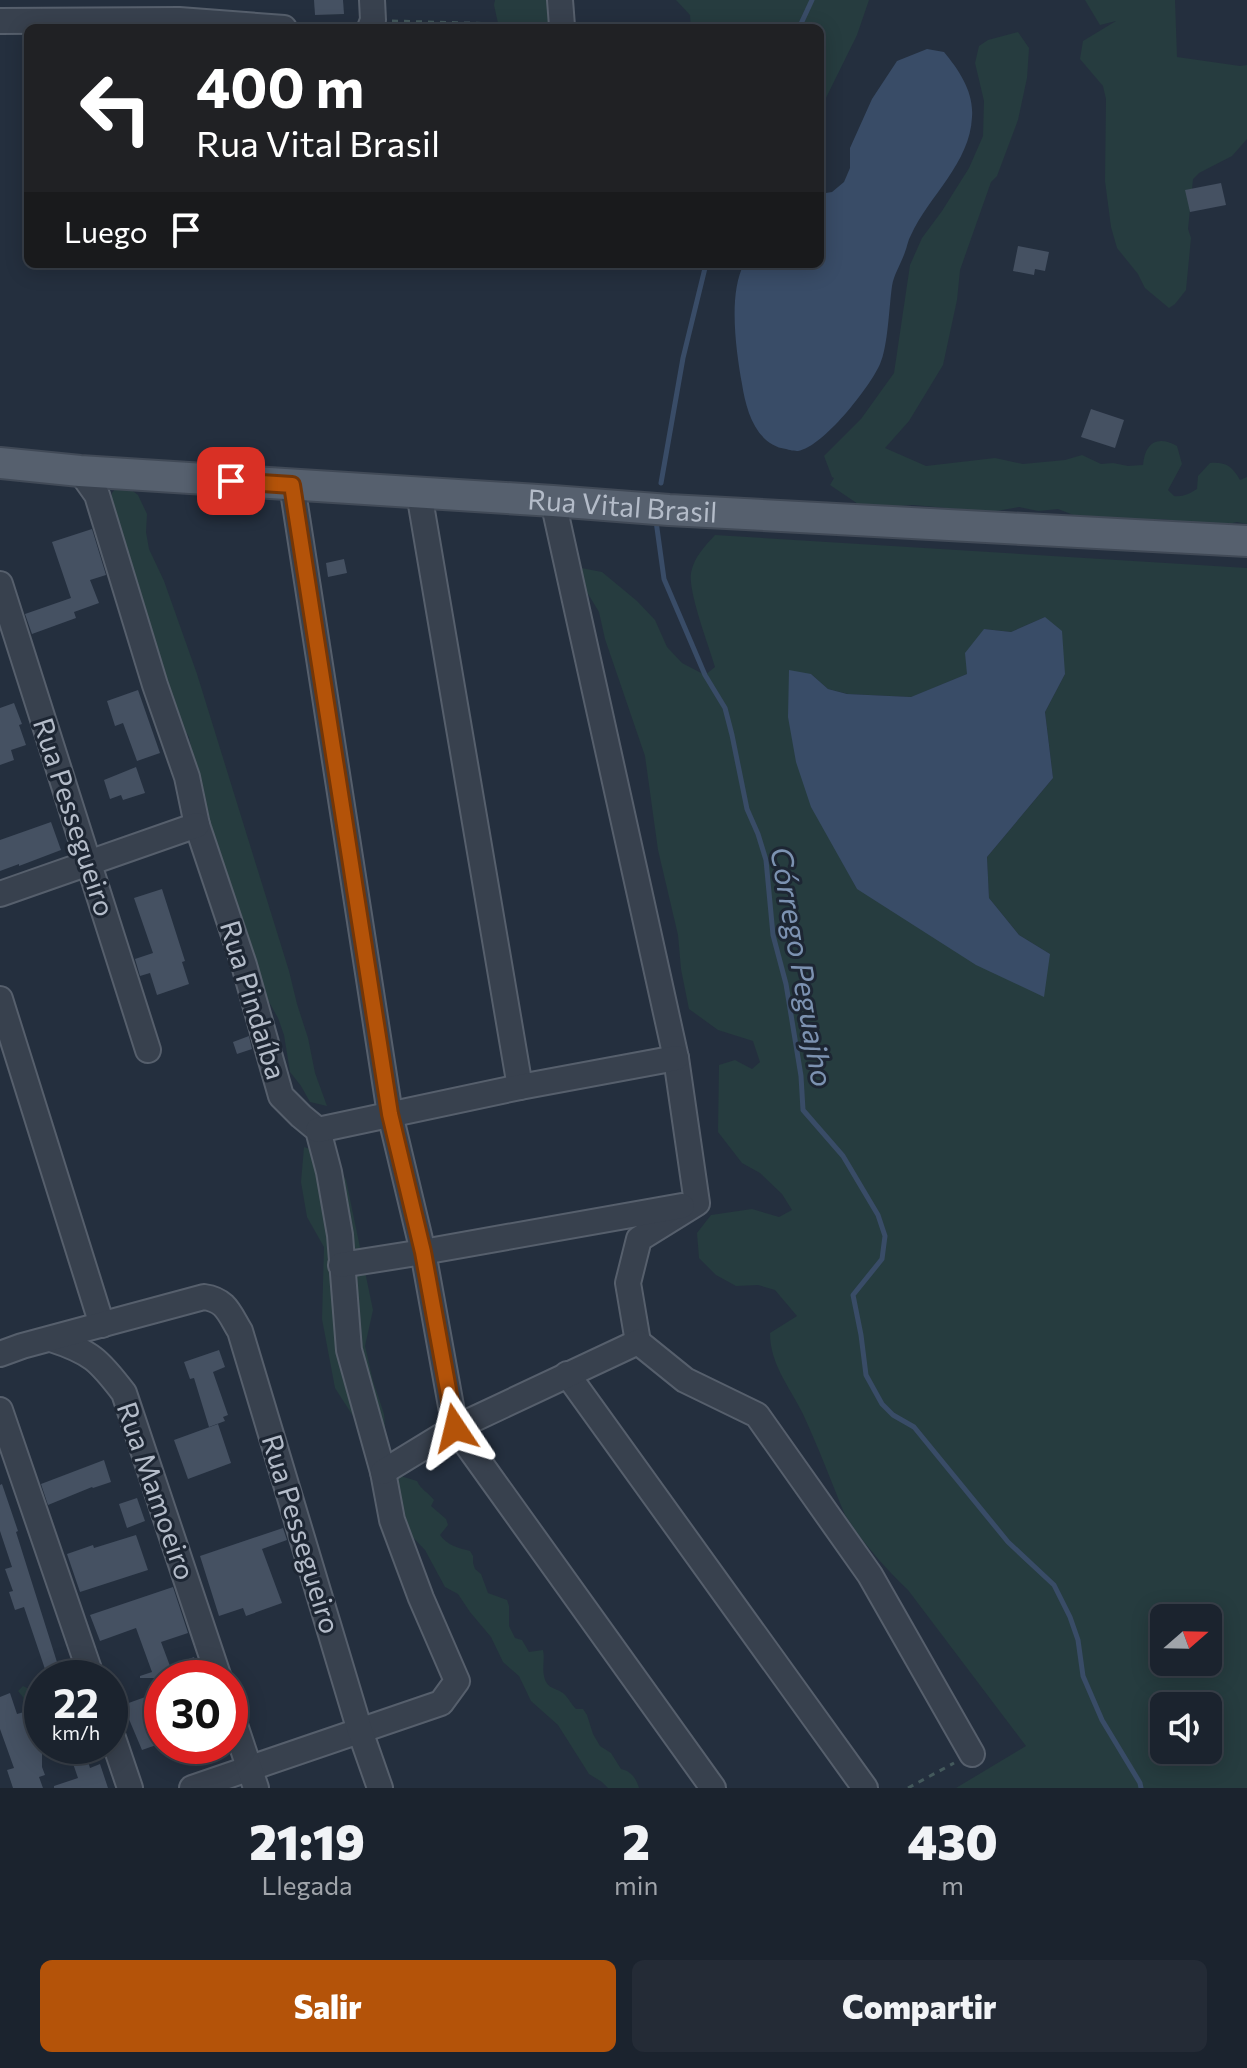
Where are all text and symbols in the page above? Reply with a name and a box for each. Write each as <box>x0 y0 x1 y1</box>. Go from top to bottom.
text: 400 m <box>196 51 364 120</box>
icon: left <box>64 56 168 160</box>
text: Rua Vital Brasil <box>196 120 440 164</box>
icon: arrive <box>164 208 208 252</box>
text: Luego <box>64 212 148 249</box>
pin <box>197 447 265 515</box>
icon: arrive <box>209 459 253 503</box>
street label: Rua Vital Brasil <box>527 481 718 529</box>
street label: Rua Pessegueiro <box>27 713 123 920</box>
water label: Córrego Peguajho <box>764 844 843 1089</box>
street label: Rua Pindaíba <box>214 916 294 1083</box>
position arrow <box>413 1386 497 1470</box>
street label: Rua Mamoeiro <box>111 1397 203 1584</box>
street label: Rua Pessegueiro <box>256 1430 348 1637</box>
north arrow <box>1150 1604 1222 1676</box>
map controls <box>1150 1604 1222 1764</box>
speed limit sign: 30 <box>144 1660 248 1764</box>
text: 22 <box>53 1677 99 1726</box>
button: sound <box>1150 1692 1222 1764</box>
text: km/h <box>52 1720 100 1744</box>
text: 21:19 <box>249 1811 365 1870</box>
text: 2 <box>622 1811 650 1870</box>
text: 430 <box>907 1811 998 1870</box>
text: Llegada <box>261 1869 353 1900</box>
text: min <box>614 1869 658 1900</box>
text: m <box>941 1869 964 1900</box>
button: Salir <box>40 1960 616 2052</box>
button: Compartir <box>632 1960 1207 2052</box>

